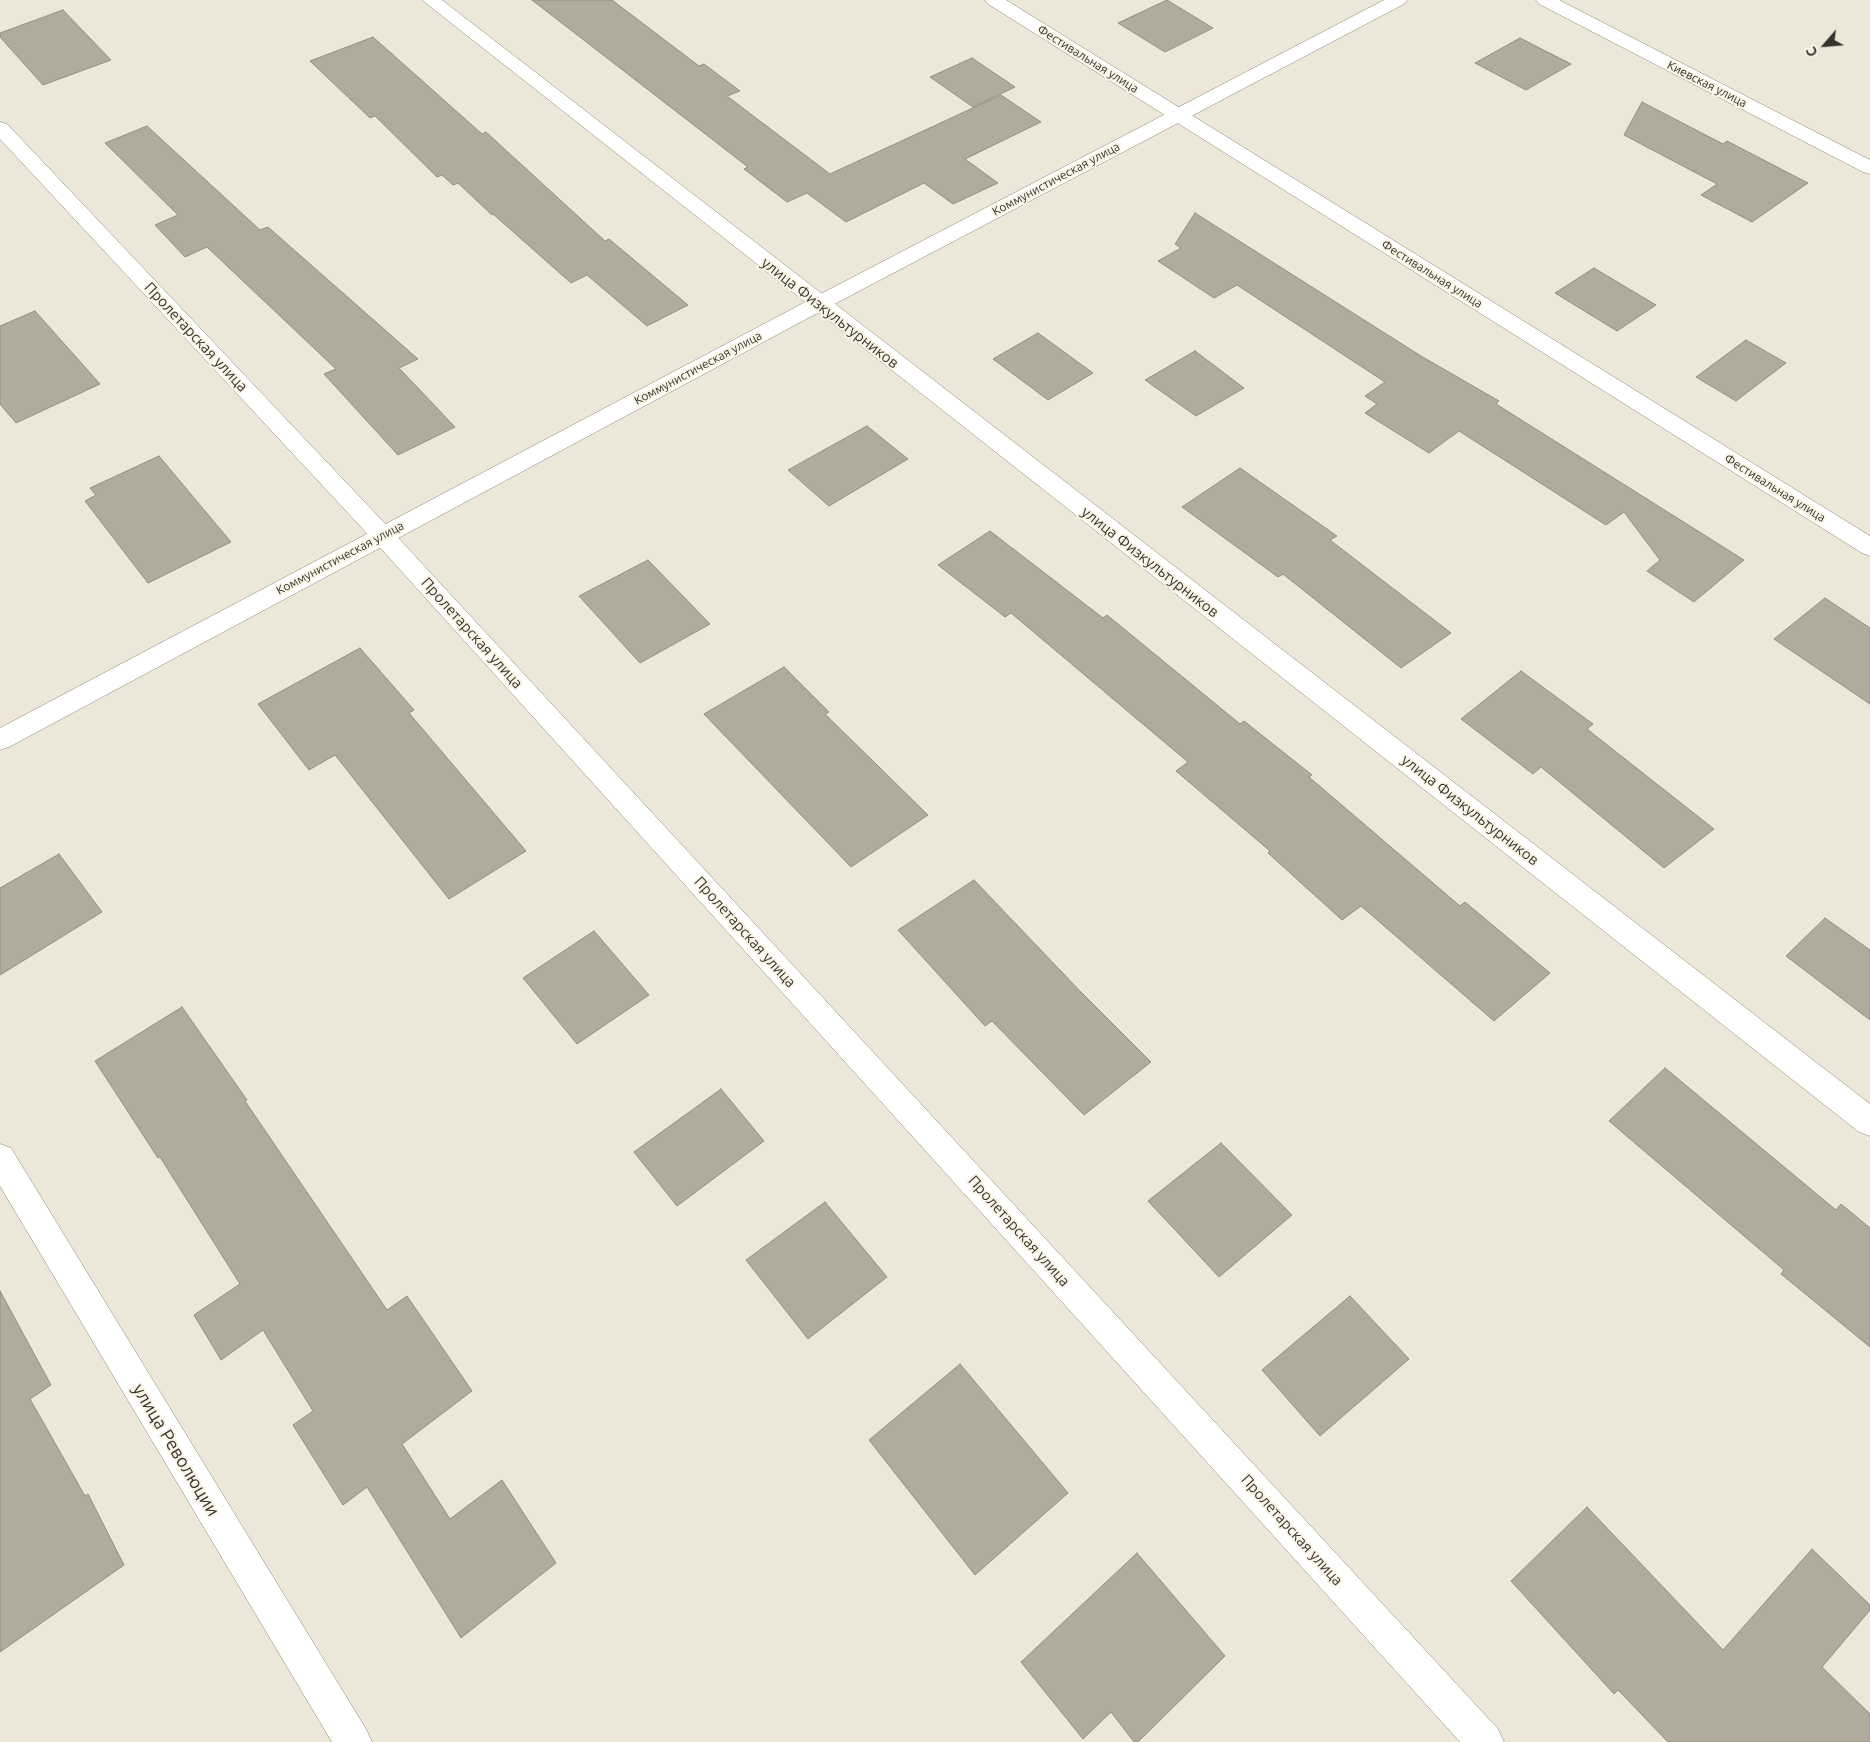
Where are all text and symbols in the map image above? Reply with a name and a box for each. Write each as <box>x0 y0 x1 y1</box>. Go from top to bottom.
north arrow <box>1800 20 1850 70</box>
street label: Фестивальная улица <box>1035 22 1141 96</box>
text: С <box>1802 44 1821 59</box>
street label: Киевская улица <box>1665 58 1749 110</box>
street label: Коммунистическая улица <box>990 139 1122 219</box>
street label: Фестивальная улица <box>1379 237 1485 311</box>
street label: улица Физкультурников <box>758 254 902 372</box>
street label: Пролетарская улица <box>141 279 251 395</box>
street label: Коммунистическая улица <box>632 328 764 408</box>
street label: Фестивальная улица <box>1722 451 1828 525</box>
street label: улица Физкультурников <box>1078 503 1222 621</box>
street label: Коммунистическая улица <box>274 518 406 598</box>
street label: Пролетарская улица <box>417 574 527 692</box>
street label: улица Физкультурников <box>1398 751 1542 869</box>
street label: Пролетарская улица <box>690 873 800 991</box>
street label: Пролетарская улица <box>964 1172 1074 1290</box>
street label: улица Революции <box>128 1380 224 1520</box>
street label: Пролетарская улица <box>1237 1471 1347 1589</box>

